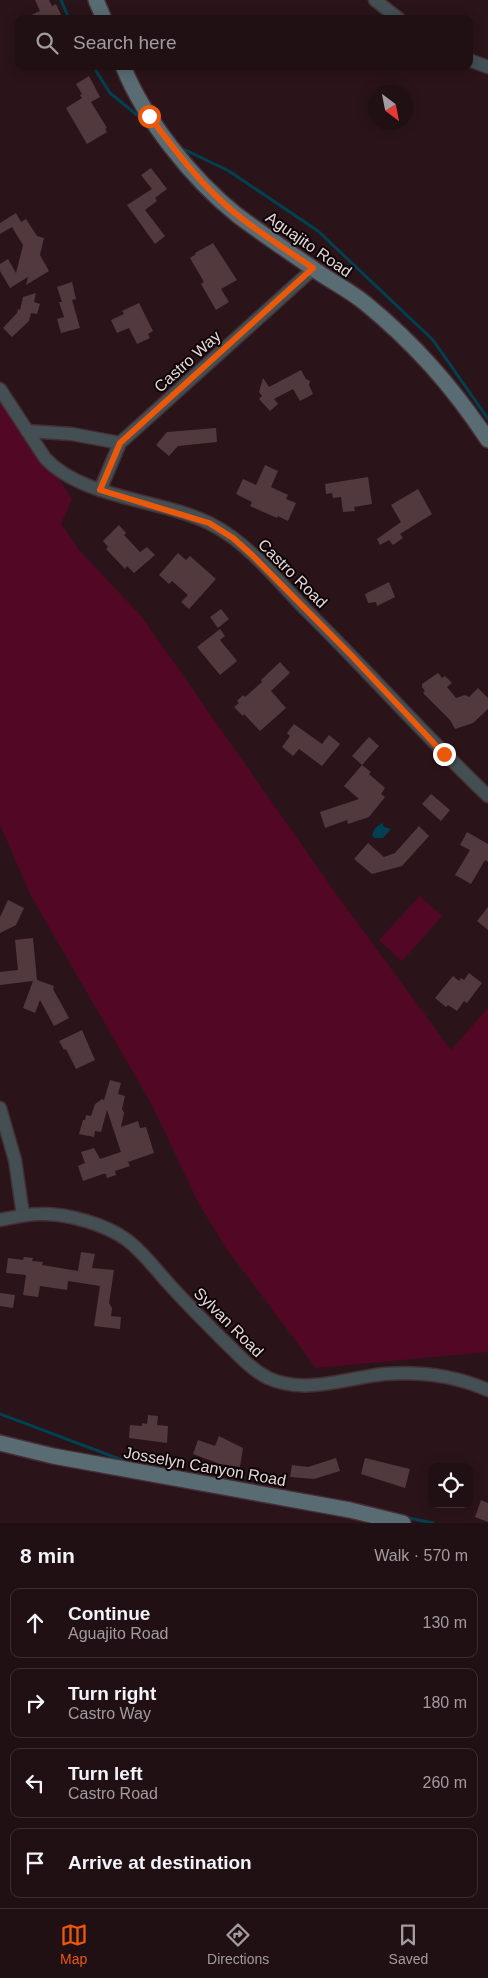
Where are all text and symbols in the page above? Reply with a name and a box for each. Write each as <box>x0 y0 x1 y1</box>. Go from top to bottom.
search box <box>15 15 473 70</box>
icon: search <box>33 29 61 57</box>
text: Search here <box>73 32 177 53</box>
north arrow <box>368 85 413 130</box>
route start <box>138 105 161 128</box>
street label: Aguajito Road <box>263 209 355 280</box>
street label: Castro Way <box>151 327 224 395</box>
street label: Castro Road <box>255 536 330 611</box>
route end <box>433 743 456 766</box>
street label: Sylvan Road <box>191 1284 267 1360</box>
street label: Josselyn Canyon Road <box>122 1444 287 1489</box>
map controls <box>428 1463 473 1508</box>
button: locate <box>428 1463 473 1508</box>
text: 8 min <box>20 1544 75 1567</box>
text: Walk · 570 m <box>374 1547 468 1564</box>
text: Continue <box>68 1603 150 1624</box>
icon: ahead <box>21 1609 49 1637</box>
text: 130 m <box>423 1614 467 1631</box>
text: Aguajito Road <box>68 1625 169 1642</box>
text: Turn right <box>68 1683 156 1704</box>
icon: right <box>21 1689 49 1717</box>
text: 180 m <box>423 1694 467 1711</box>
text: Castro Way <box>68 1705 151 1722</box>
text: Turn left <box>68 1763 143 1784</box>
icon: left <box>21 1769 49 1797</box>
text: 260 m <box>423 1774 467 1791</box>
text: Castro Road <box>68 1785 158 1802</box>
icon: arrive <box>21 1849 49 1877</box>
text: Arrive at destination <box>68 1852 252 1873</box>
tab: Map <box>60 1921 88 1967</box>
tab: Directions <box>207 1921 269 1967</box>
tab: Saved <box>389 1921 428 1967</box>

